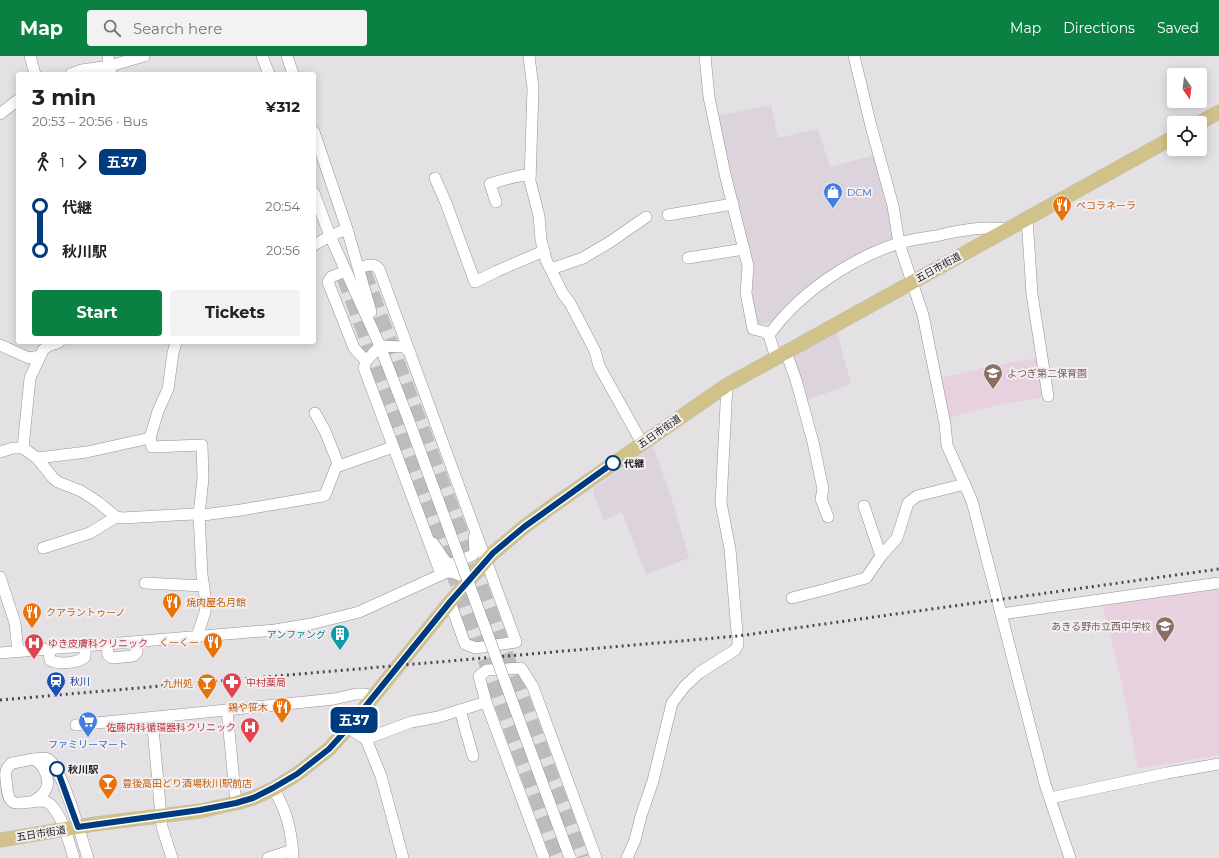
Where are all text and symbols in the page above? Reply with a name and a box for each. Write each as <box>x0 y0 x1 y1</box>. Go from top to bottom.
search box <box>87 10 367 46</box>
text: Map <box>20 17 63 40</box>
icon: search <box>101 17 123 39</box>
text: Search here <box>133 19 222 38</box>
text: Map <box>1010 19 1041 37</box>
text: Directions <box>1063 19 1135 37</box>
text: Saved <box>1157 19 1199 37</box>
north arrow <box>1167 68 1207 108</box>
map controls <box>1167 68 1207 156</box>
text: 3 min <box>32 84 96 111</box>
text: ¥312 <box>265 97 300 116</box>
text: 20:53 – 20:56 · Bus <box>32 113 148 129</box>
button: locate <box>1167 116 1207 156</box>
icon: walk <box>32 151 54 173</box>
icon: forward <box>71 151 93 173</box>
text: 五37 <box>107 153 138 171</box>
text: 1 <box>60 154 65 170</box>
shop icon: DCM <box>822 181 844 209</box>
place label: DCM <box>847 186 872 199</box>
restaurant icon: ペコラネーラ <box>1051 194 1073 222</box>
text: 代継 <box>62 198 92 217</box>
text: 20:54 <box>265 198 300 214</box>
place label: ペコラネーラ <box>1076 199 1136 212</box>
text: 秋川駅 <box>62 242 107 261</box>
text: 20:56 <box>266 242 300 258</box>
street label: 五日市街道 <box>913 250 963 285</box>
button: Start <box>32 290 162 336</box>
button: Tickets <box>170 290 300 336</box>
school or university icon: よつぎ第二保育園 <box>982 362 1004 390</box>
place label: よつぎ第二保育園 <box>1007 367 1087 380</box>
street label: 五日市街道 <box>635 412 683 451</box>
marker: 代継 <box>605 455 621 471</box>
place label: 代継 <box>624 457 644 470</box>
restaurant icon: 焼肉屋名月館 <box>161 591 183 619</box>
place label: 焼肉屋名月館 <box>186 596 246 609</box>
restaurant icon: クアラントゥーノ <box>21 601 43 629</box>
place label: クアラントゥーノ <box>46 606 125 619</box>
school or university icon: あきる野市立西中学校 <box>1154 615 1176 643</box>
place label: あきる野市立西中学校 <box>1051 620 1151 633</box>
building icon: アンファング <box>329 623 351 651</box>
place label: アンファング <box>267 628 326 641</box>
restaurant icon: くーくー <box>202 631 224 659</box>
hospital icon: ゆき皮膚科クリニック <box>23 632 45 660</box>
place label: くーくー <box>159 636 199 649</box>
place label: ゆき皮膚科クリニック <box>48 637 148 650</box>
station icon: 秋川 <box>45 670 67 698</box>
pharmacy icon: 中村薬局 <box>221 671 243 699</box>
bar icon: 九州処 <box>196 672 218 700</box>
place label: 秋川 <box>70 675 90 688</box>
place label: 中村薬局 <box>246 676 286 689</box>
place label: 九州処 <box>163 677 193 690</box>
restaurant icon: 鶏や笹木 <box>271 696 293 724</box>
place label: 鶏や笹木 <box>228 701 268 714</box>
line badge: 五37 <box>331 707 377 733</box>
supermarket icon: ファミリーマート <box>77 710 99 738</box>
text: 五37 <box>339 711 369 729</box>
hospital icon: 佐藤内科循環器科クリニック <box>239 716 261 744</box>
place label: 佐藤内科循環器科クリニック <box>106 721 236 734</box>
place label: ファミリーマート <box>48 738 128 751</box>
marker: 秋川駅 <box>49 761 65 777</box>
place label: 秋川駅 <box>68 763 99 776</box>
bar icon: 豊後高田どり酒場秋川駅前店 <box>97 772 119 800</box>
place label: 豊後高田どり酒場秋川駅前店 <box>122 777 252 790</box>
street label: 五日市街道 <box>15 823 67 844</box>

